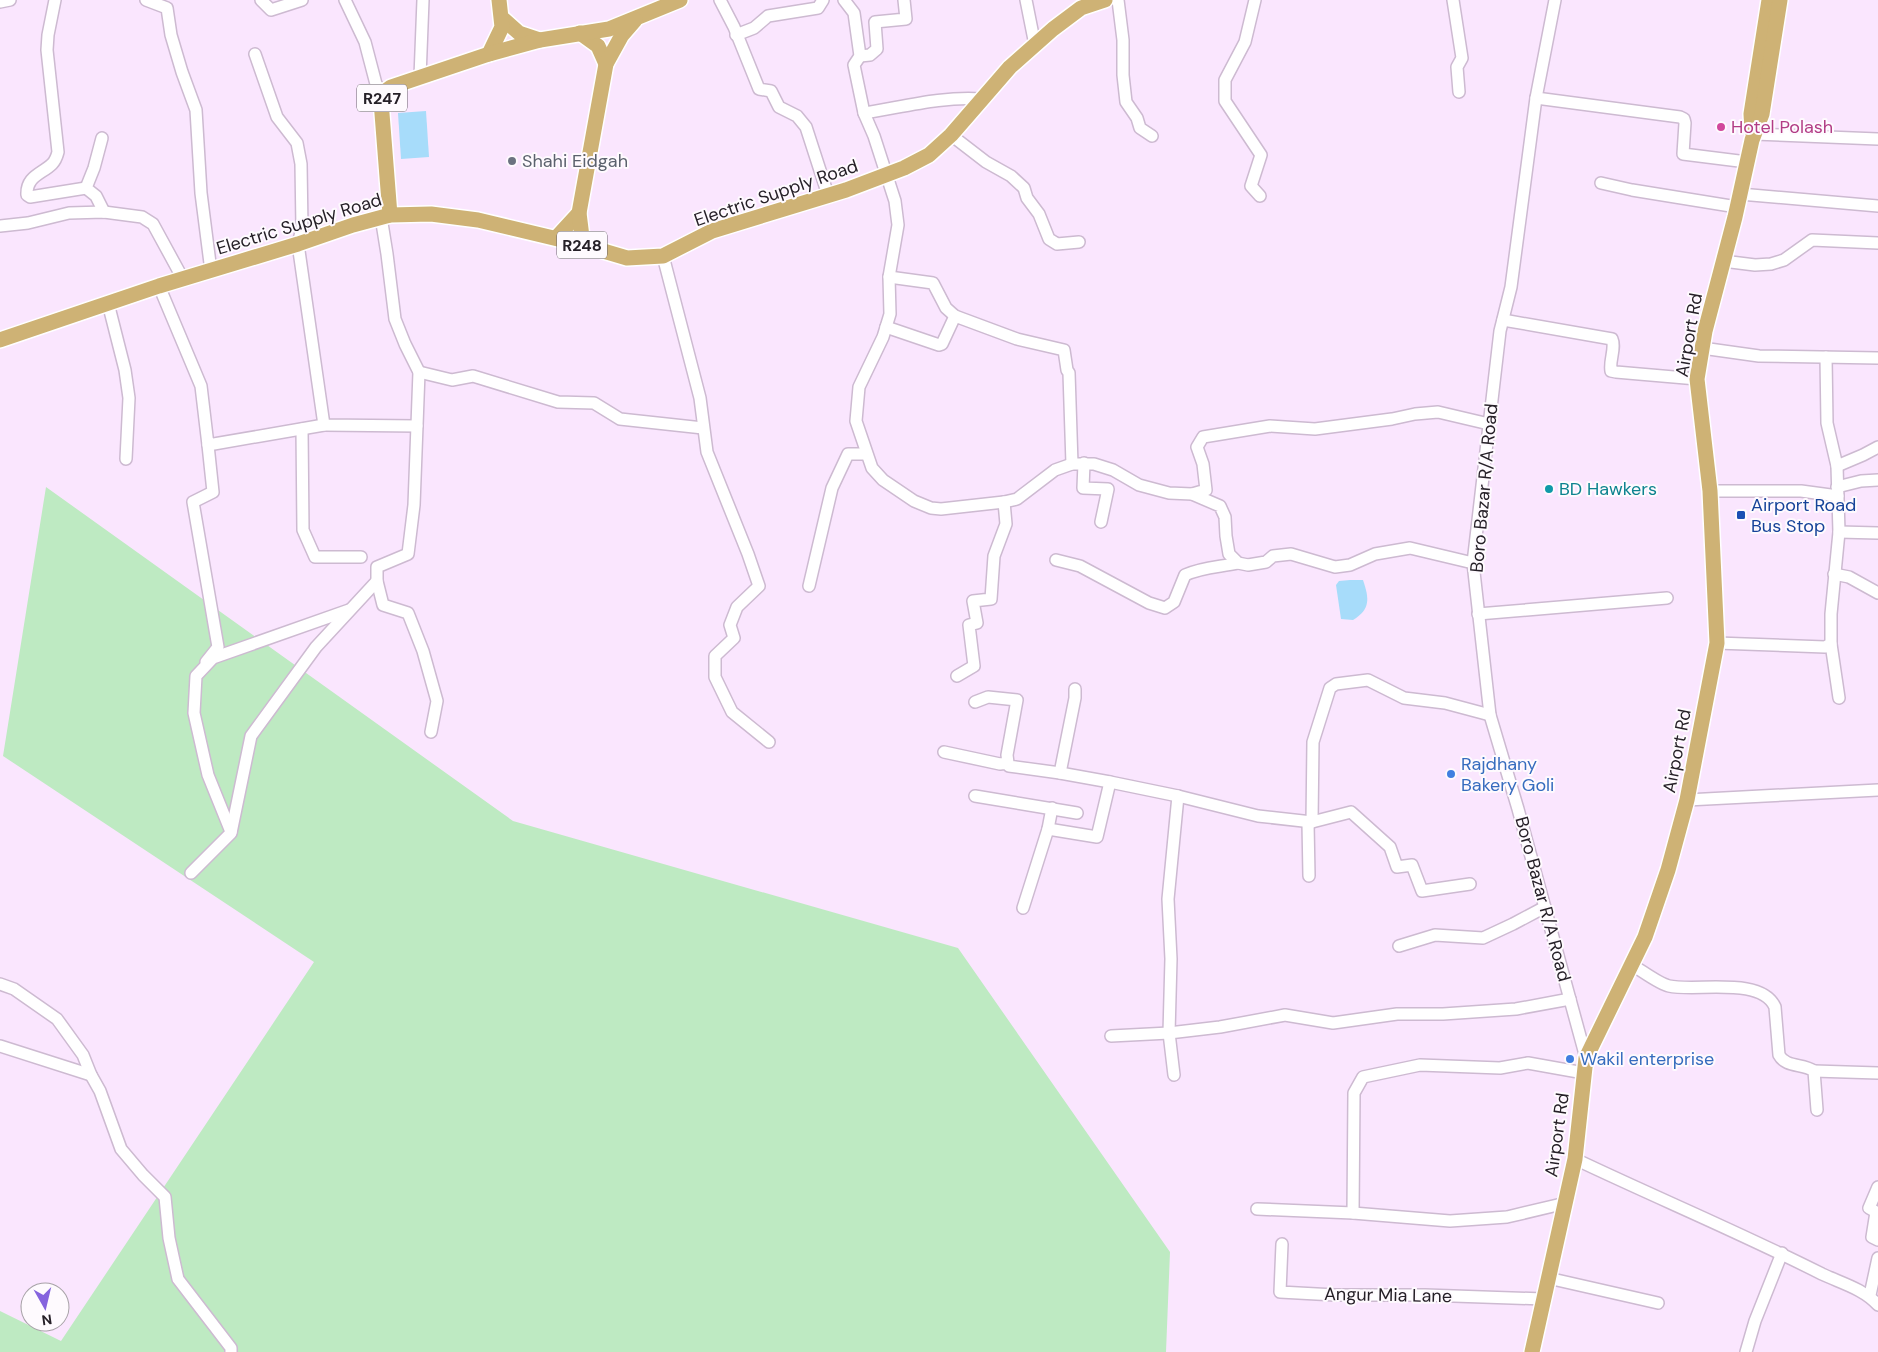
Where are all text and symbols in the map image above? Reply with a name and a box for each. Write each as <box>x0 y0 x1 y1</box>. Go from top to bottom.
road number: R247 <box>357 85 407 112</box>
place label: Hotel Polash <box>1731 115 1833 139</box>
marker: Hotel Polash <box>1715 121 1727 133</box>
place label: Shahi Eidgah <box>522 149 628 173</box>
street label: Electric Supply Road <box>691 154 861 232</box>
marker: Shahi Eidgah <box>506 155 518 167</box>
street label: Electric Supply Road <box>213 187 385 261</box>
road number: R248 <box>557 232 607 258</box>
street label: Airport Rd <box>1670 291 1708 379</box>
street label: Boro Bazar R/A Road <box>1465 402 1503 574</box>
place label: BD Hawkers <box>1559 477 1657 501</box>
marker: BD Hawkers <box>1543 483 1555 495</box>
place label: Airport Road Bus Stop <box>1751 493 1856 538</box>
marker: Airport Road Bus Stop <box>1735 509 1747 521</box>
street label: Airport Rd <box>1657 707 1697 795</box>
place label: Rajdhany Bakery Goli <box>1461 752 1554 797</box>
marker: Rajdhany Bakery Goli <box>1445 768 1457 780</box>
street label: Boro Bazar R/A Road <box>1509 814 1577 984</box>
place label: Wakil enterprise <box>1580 1047 1714 1071</box>
marker: Wakil enterprise <box>1564 1053 1576 1065</box>
street label: Airport Rd <box>1539 1091 1575 1179</box>
north arrow <box>20 1282 70 1332</box>
street label: Angur Mia Lane <box>1324 1282 1452 1308</box>
text: N <box>40 1310 53 1329</box>

